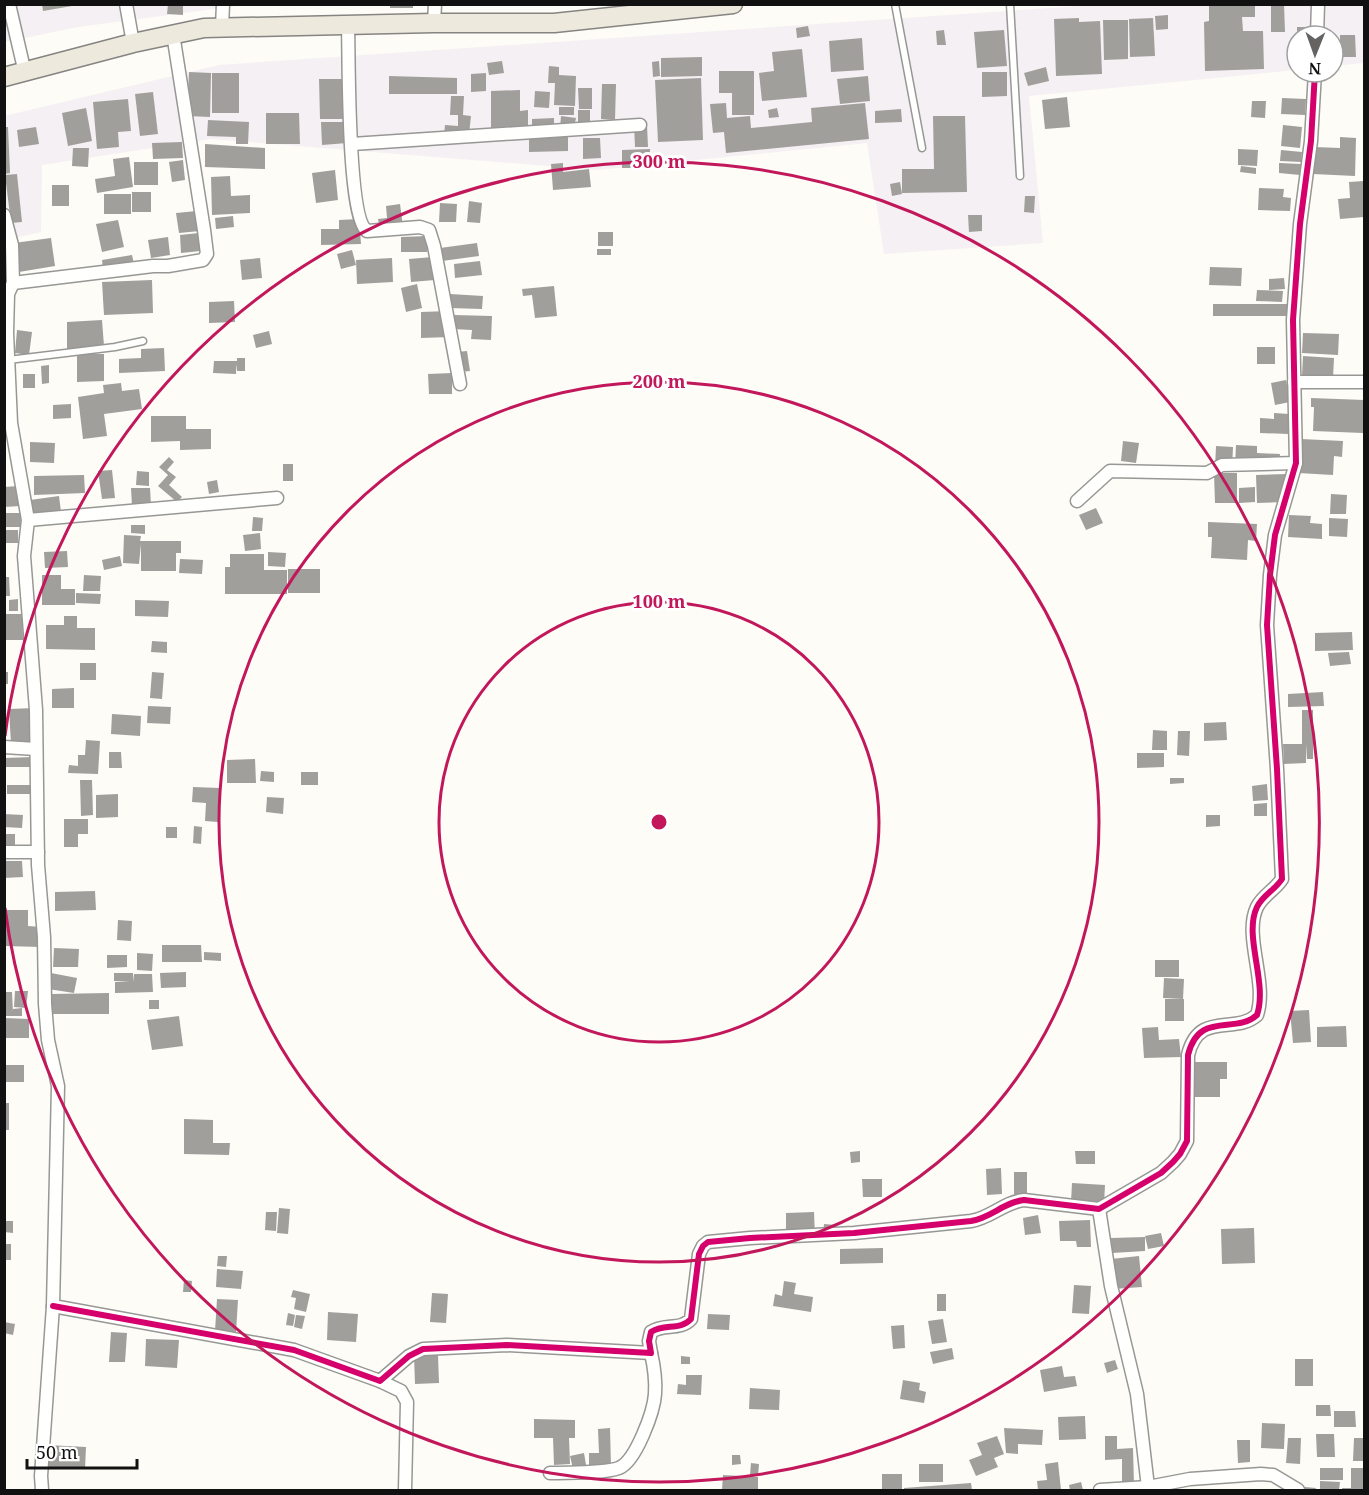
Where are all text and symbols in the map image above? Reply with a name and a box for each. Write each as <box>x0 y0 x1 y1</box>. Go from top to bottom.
north arrow <box>1285 24 1345 84</box>
text: N <box>1308 58 1321 80</box>
text: 300 m <box>633 149 686 173</box>
text: 200 m <box>633 369 686 393</box>
text: 100 m <box>633 589 686 613</box>
centre of rings <box>649 812 669 832</box>
scale bar <box>27 1432 136 1470</box>
text: 50 m <box>36 1440 78 1464</box>

